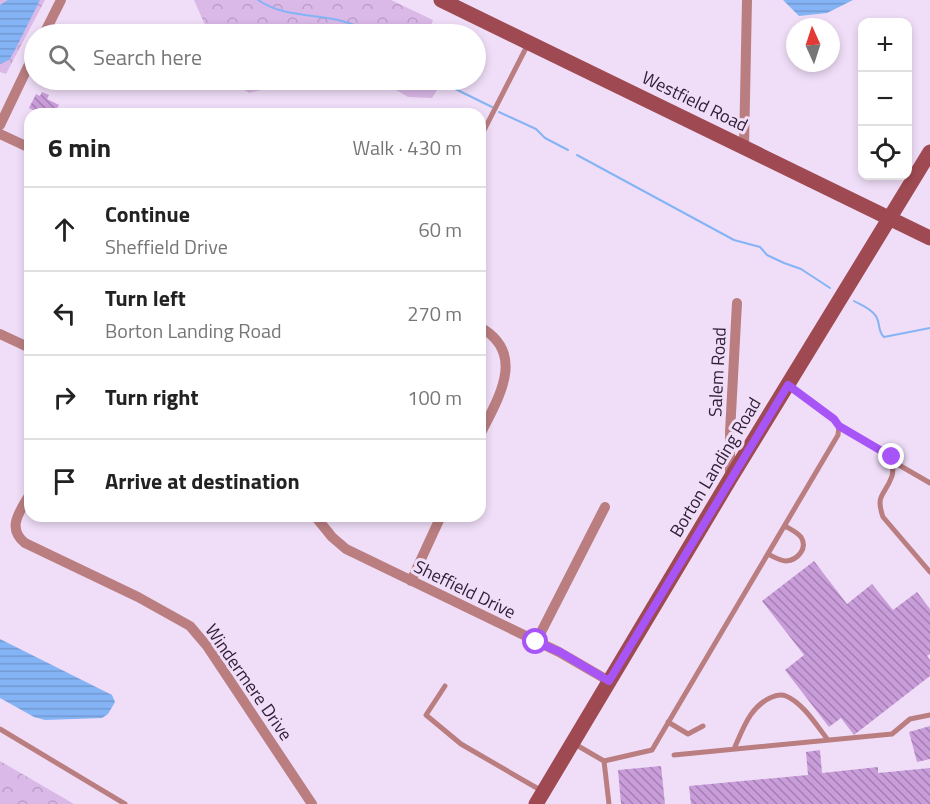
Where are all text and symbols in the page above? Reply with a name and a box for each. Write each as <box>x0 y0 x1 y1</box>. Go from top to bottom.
north arrow <box>786 18 840 72</box>
map controls <box>858 18 912 180</box>
button: + <box>858 18 912 72</box>
search box <box>24 24 486 90</box>
text: Search here <box>93 40 202 74</box>
icon: search <box>45 41 78 74</box>
street label: Westfield Road <box>637 64 753 138</box>
button: − <box>858 72 912 126</box>
button: locate <box>858 126 912 180</box>
text: 6 min <box>48 128 111 167</box>
text: Walk · 430 m <box>353 132 462 163</box>
text: Continue <box>105 197 190 231</box>
icon: ahead <box>48 213 81 246</box>
text: 60 m <box>418 214 462 245</box>
text: Sheffield Drive <box>105 231 228 262</box>
text: Turn left <box>105 281 186 315</box>
icon: left <box>48 297 81 330</box>
text: 270 m <box>407 298 462 329</box>
text: Borton Landing Road <box>105 315 282 346</box>
street label: Salem Road <box>701 326 733 418</box>
text: Turn right <box>105 380 199 414</box>
icon: right <box>48 381 81 414</box>
text: 100 m <box>407 382 462 413</box>
street label: Borton Landing Road <box>663 392 767 542</box>
route end <box>878 443 904 469</box>
text: Arrive at destination <box>105 464 300 498</box>
icon: arrive <box>48 465 81 498</box>
street label: Sheffield Drive <box>409 553 521 625</box>
street label: Windermere Drive <box>199 618 299 746</box>
route start <box>522 628 548 654</box>

